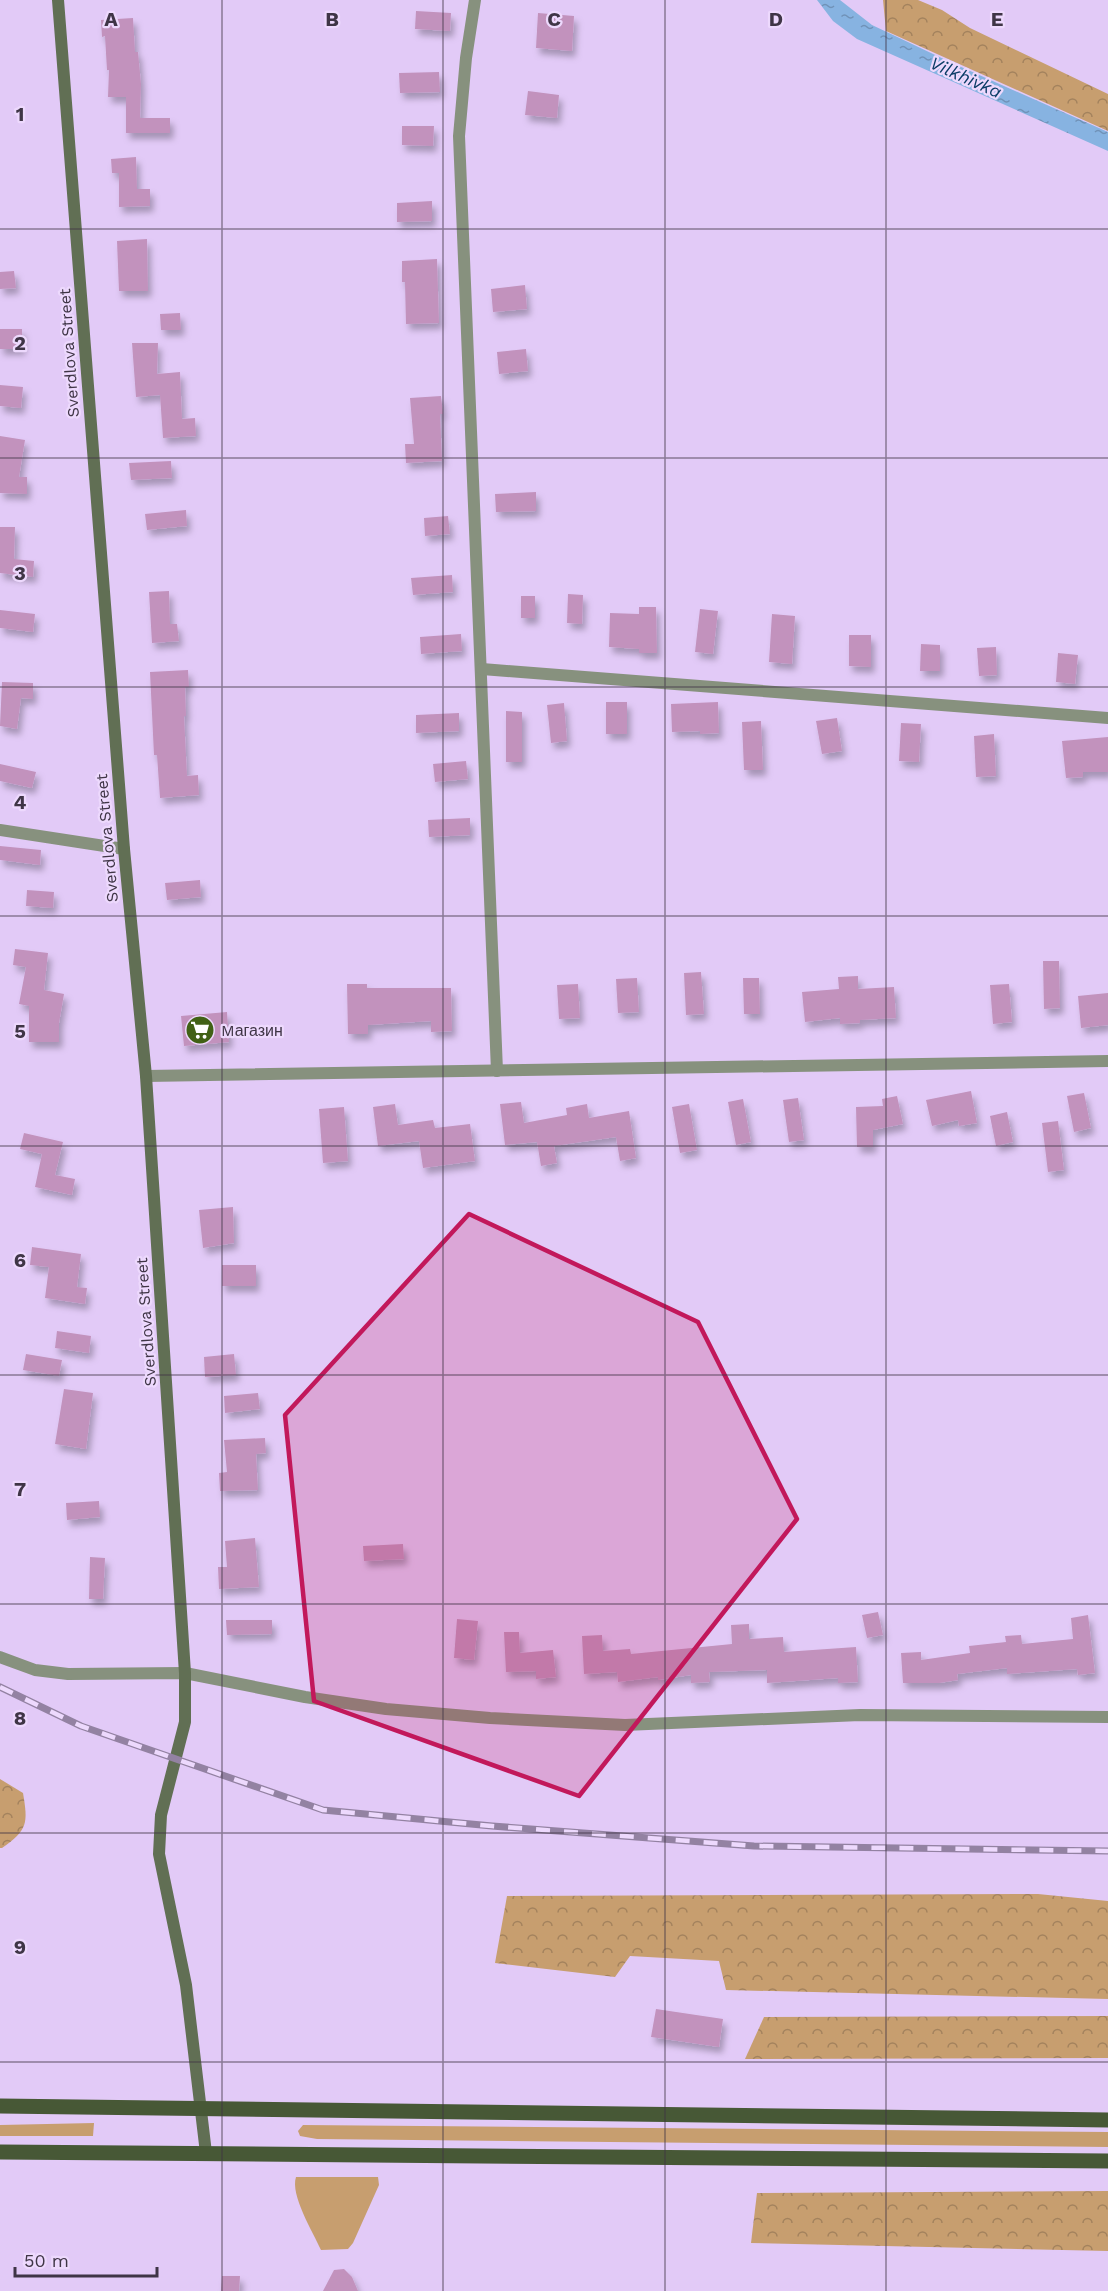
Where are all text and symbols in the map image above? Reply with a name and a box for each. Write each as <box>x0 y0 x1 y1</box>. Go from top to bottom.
text: A <box>104 7 118 31</box>
text: B <box>325 7 339 31</box>
text: C <box>547 7 561 31</box>
text: D <box>769 7 783 31</box>
text: E <box>991 7 1003 31</box>
water label: Vilkhivka <box>927 52 1005 102</box>
text: 1 <box>16 102 24 126</box>
street label: Sverdlova Street <box>55 288 83 418</box>
text: 2 <box>14 331 26 355</box>
text: 3 <box>14 561 26 585</box>
street label: Sverdlova Street <box>92 773 122 903</box>
text: 4 <box>14 790 27 814</box>
supermarket icon: Mагазин <box>184 1014 216 1046</box>
text: 5 <box>14 1019 26 1043</box>
place label: Mагазин <box>221 1021 283 1040</box>
text: 6 <box>14 1248 26 1272</box>
street label: Sverdlova Street <box>132 1257 160 1387</box>
text: 7 <box>14 1477 26 1501</box>
text: 8 <box>14 1706 26 1730</box>
text: 9 <box>14 1935 26 1959</box>
scale bar <box>15 2240 158 2278</box>
text: 50 m <box>24 2250 69 2271</box>

